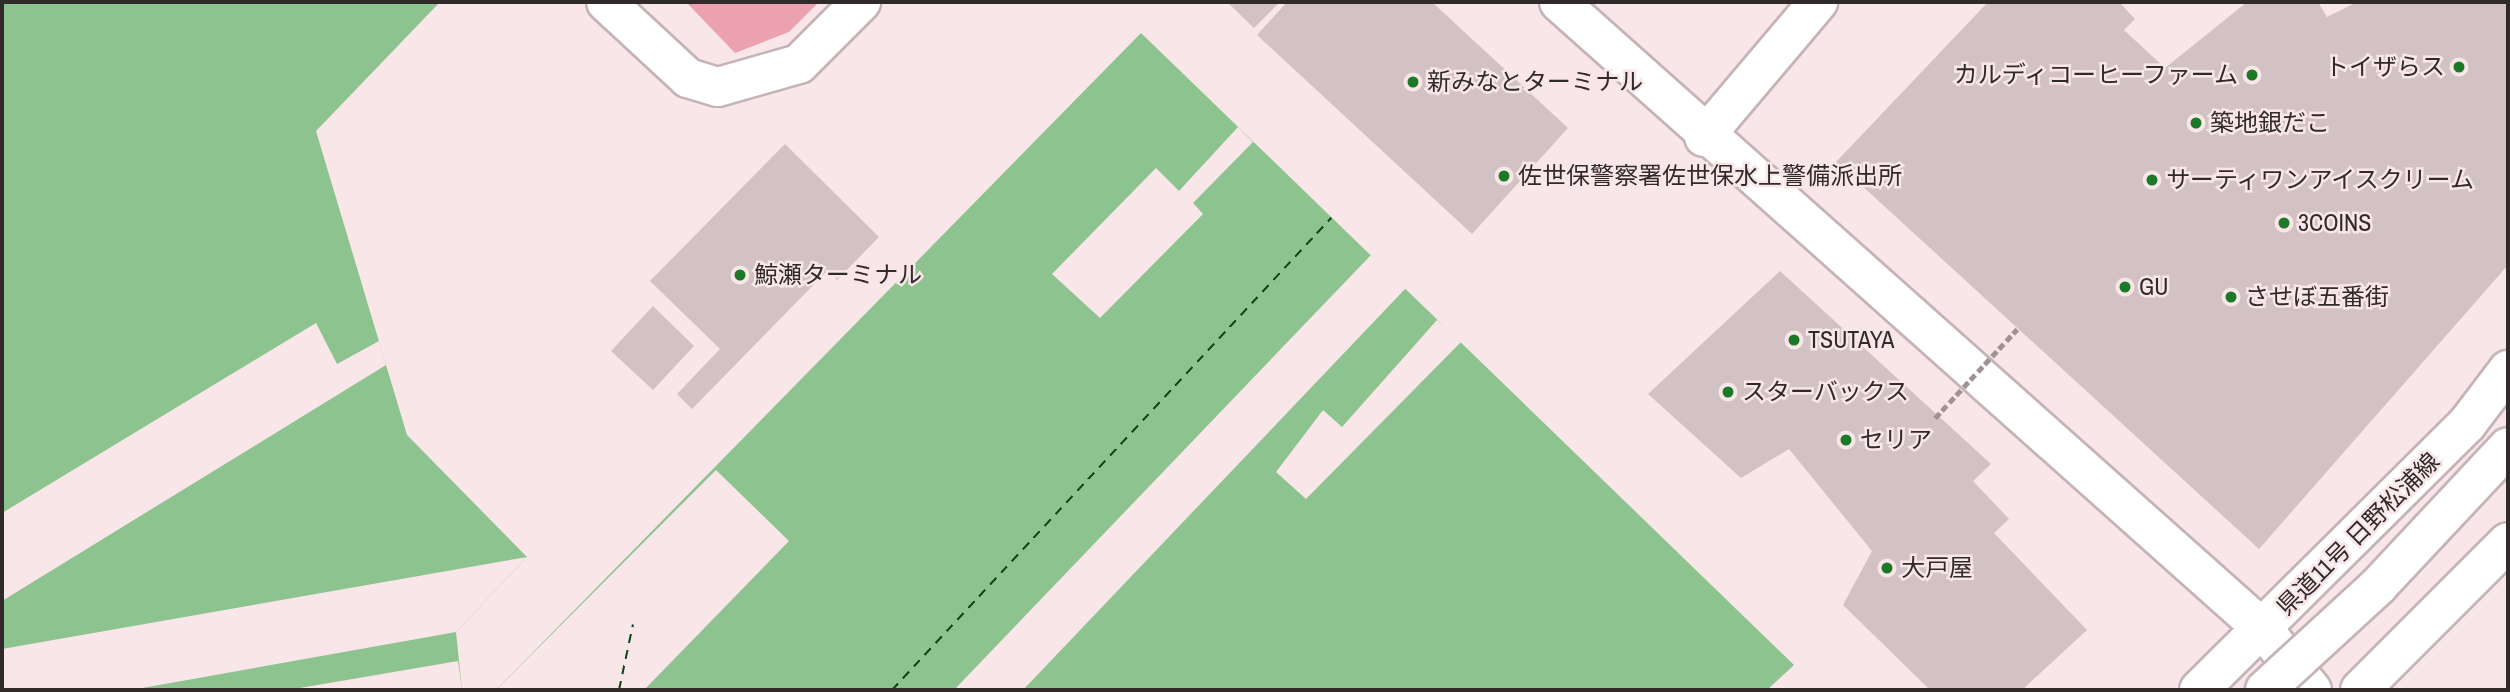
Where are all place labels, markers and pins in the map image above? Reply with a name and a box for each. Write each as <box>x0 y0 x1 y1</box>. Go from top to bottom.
place label: トイザらス <box>2325 53 2445 81</box>
marker: トイザらス <box>2451 59 2467 75</box>
place label: カルディコーヒーファーム <box>1950 61 2238 89</box>
marker: カルディコーヒーファーム <box>2244 67 2260 83</box>
place label: 新みなとターミナル <box>1427 68 1643 96</box>
marker: 新みなとターミナル <box>1405 74 1421 90</box>
place label: 築地銀だこ <box>2210 109 2330 137</box>
marker: 築地銀だこ <box>2188 115 2204 131</box>
place label: 佐世保警察署佐世保水上警備派出所 <box>1518 162 1902 190</box>
place label: サーティワンアイスクリーム <box>2166 166 2478 194</box>
marker: 佐世保警察署佐世保水上警備派出所 <box>1496 168 1512 184</box>
marker: サーティワンアイスクリーム <box>2144 172 2160 188</box>
place label: 3COINS <box>2298 209 2371 237</box>
marker: 3COINS <box>2276 215 2292 231</box>
place label: 鯨瀬ターミナル <box>754 261 922 289</box>
marker: 鯨瀬ターミナル <box>732 267 748 283</box>
place label: GU <box>2139 273 2169 301</box>
marker: GU <box>2117 279 2133 295</box>
place label: させぼ五番街 <box>2245 283 2389 311</box>
marker: させぼ五番街 <box>2223 289 2239 305</box>
place label: TSUTAYA <box>1808 326 1894 354</box>
marker: TSUTAYA <box>1786 332 1802 348</box>
place label: スターバックス <box>1742 378 1910 406</box>
marker: スターバックス <box>1720 384 1736 400</box>
place label: セリア <box>1860 426 1932 454</box>
marker: セリア <box>1838 432 1854 448</box>
place label: 大戸屋 <box>1901 554 1973 582</box>
marker: 大戸屋 <box>1879 560 1895 576</box>

